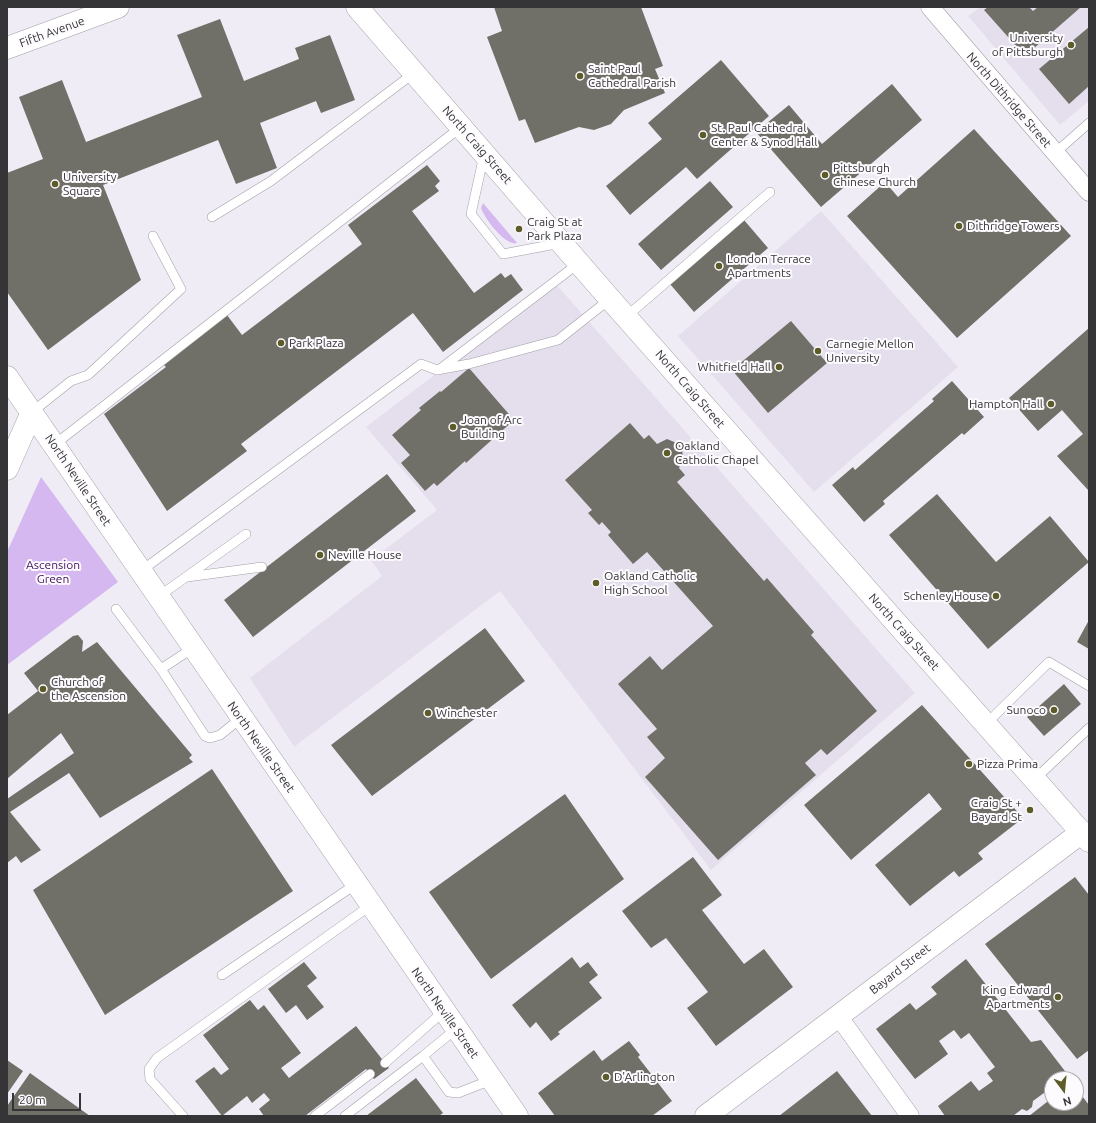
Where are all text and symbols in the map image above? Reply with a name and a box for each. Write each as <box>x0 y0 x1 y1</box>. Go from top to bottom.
street label: Fifth Avenue <box>17 14 87 50</box>
place label: University of Pittsburgh <box>992 31 1063 59</box>
marker: University of Pittsburgh <box>1066 40 1076 50</box>
street label: North Dithridge Street <box>964 49 1054 151</box>
place label: Saint Paul Cathedral Parish <box>588 62 676 90</box>
marker: Saint Paul Cathedral Parish <box>575 71 585 81</box>
street label: North Craig Street <box>439 103 515 187</box>
place label: St. Paul Cathedral Center & Synod Hall <box>711 121 817 149</box>
marker: St. Paul Cathedral Center & Synod Hall <box>698 130 708 140</box>
place label: Pittsburgh Chinese Church <box>833 161 916 189</box>
place label: University Square <box>63 170 117 198</box>
marker: Pittsburgh Chinese Church <box>820 170 830 180</box>
marker: University Square <box>50 179 60 189</box>
place label: Craig St at Park Plaza <box>527 215 582 243</box>
place label: Dithridge Towers <box>967 219 1059 233</box>
marker: Dithridge Towers <box>954 221 964 231</box>
marker: Craig St at Park Plaza <box>514 224 524 234</box>
place label: London Terrace Apartments <box>727 252 811 280</box>
marker: London Terrace Apartments <box>714 261 724 271</box>
place label: Park Plaza <box>289 336 344 350</box>
place label: Carnegie Mellon University <box>826 337 914 365</box>
marker: Park Plaza <box>276 338 286 348</box>
marker: Carnegie Mellon University <box>813 346 823 356</box>
street label: North Craig Street <box>652 347 728 431</box>
place label: Whitfield Hall <box>698 360 771 374</box>
marker: Whitfield Hall <box>774 362 784 372</box>
place label: Hampton Hall <box>969 397 1043 411</box>
marker: Hampton Hall <box>1046 399 1056 409</box>
place label: Joan of Arc Building <box>461 413 522 441</box>
marker: Joan of Arc Building <box>448 422 458 432</box>
street label: North Neville Street <box>42 431 114 529</box>
place label: Oakland Catholic Chapel <box>675 439 759 467</box>
marker: Oakland Catholic Chapel <box>662 448 672 458</box>
place label: Neville House <box>328 548 402 562</box>
marker: Neville House <box>315 550 325 560</box>
park label: Ascension Green <box>26 558 80 586</box>
place label: Oakland Catholic High School <box>604 569 695 597</box>
marker: Oakland Catholic High School <box>591 578 601 588</box>
place label: Schenley House <box>903 589 988 603</box>
street label: North Craig Street <box>866 591 942 673</box>
marker: Schenley House <box>991 591 1001 601</box>
place label: Church of the Ascension <box>51 675 126 703</box>
marker: Church of the Ascension <box>38 684 48 694</box>
street label: North Neville Street <box>224 699 298 795</box>
place label: Sunoco <box>1006 703 1046 717</box>
marker: Sunoco <box>1049 705 1059 715</box>
place label: Winchester <box>436 706 497 720</box>
marker: Winchester <box>423 708 433 718</box>
place label: Pizza Prima <box>977 757 1038 771</box>
marker: Pizza Prima <box>964 759 974 769</box>
place label: Craig St + Bayard St <box>971 796 1022 824</box>
marker: Craig St + Bayard St <box>1025 805 1035 815</box>
street label: Bayard Street <box>867 941 933 997</box>
street label: North Neville Street <box>408 965 482 1061</box>
place label: King Edward Apartments <box>982 983 1050 1011</box>
marker: King Edward Apartments <box>1053 992 1063 1002</box>
place label: D'Arlington <box>614 1070 675 1084</box>
north arrow <box>1044 1071 1084 1111</box>
marker: D'Arlington <box>601 1072 611 1082</box>
scale bar <box>14 1085 83 1111</box>
text: 20 m <box>19 1093 46 1106</box>
text: N <box>1061 1095 1073 1108</box>

